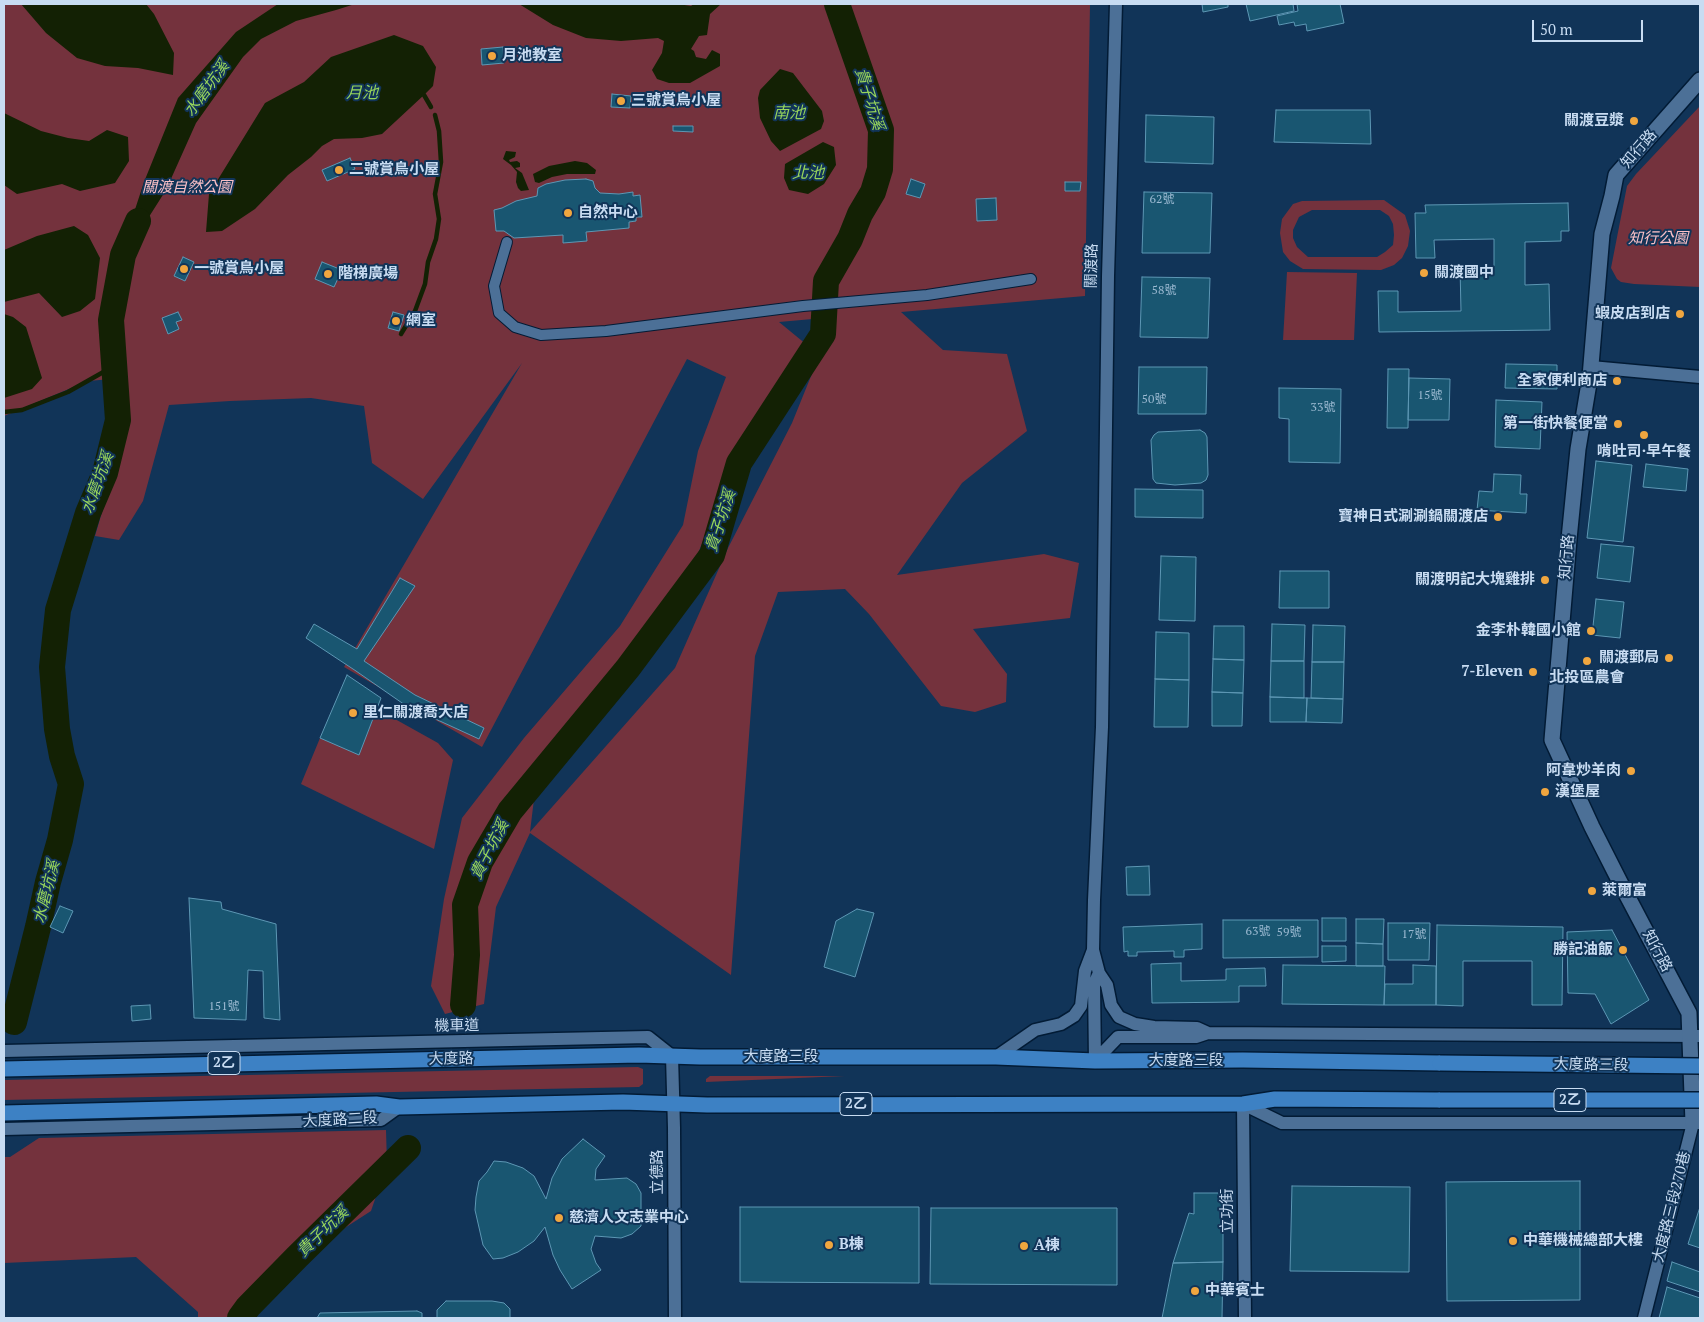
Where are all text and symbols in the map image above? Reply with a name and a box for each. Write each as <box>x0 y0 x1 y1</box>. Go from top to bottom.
scale bar <box>1534 10 1645 42</box>
text: 50 m <box>1540 19 1573 39</box>
place label: 月池教室 <box>502 47 562 65</box>
marker: 月池教室 <box>486 50 498 62</box>
water label: 水磨坑溪 <box>180 57 234 121</box>
water label: 貴子坑溪 <box>850 66 888 132</box>
water label: 月池 <box>346 83 378 103</box>
place label: 三號賞鳥小屋 <box>631 92 721 110</box>
marker: 三號賞鳥小屋 <box>615 95 627 107</box>
water label: 南池 <box>773 103 805 123</box>
place label: 關渡豆漿 <box>1564 112 1624 130</box>
marker: 關渡豆漿 <box>1628 115 1640 127</box>
street label: 知行路 <box>1617 126 1661 172</box>
place label: 二號賞鳥小屋 <box>349 161 439 179</box>
water label: 北池 <box>792 163 824 183</box>
marker: 二號賞鳥小屋 <box>333 164 345 176</box>
park label: 關渡自然公園 <box>142 179 232 197</box>
house number: 62號 <box>1150 193 1174 207</box>
place label: 自然中心 <box>578 204 638 222</box>
marker: 自然中心 <box>562 207 574 219</box>
park label: 知行公園 <box>1628 230 1688 248</box>
street label: 關渡路 <box>1083 243 1101 289</box>
place label: 一號賞鳥小屋 <box>194 260 284 278</box>
marker: 一號賞鳥小屋 <box>178 263 190 275</box>
place label: 關渡國中 <box>1434 264 1494 282</box>
place label: 階梯廣場 <box>338 265 398 283</box>
marker: 關渡國中 <box>1418 267 1430 279</box>
marker: 階梯廣場 <box>322 268 334 280</box>
house number: 58號 <box>1152 284 1176 298</box>
place label: 蝦皮店到店 <box>1595 305 1670 323</box>
marker: 蝦皮店到店 <box>1674 308 1686 320</box>
place label: 網室 <box>406 312 436 330</box>
marker: 網室 <box>390 315 402 327</box>
place label: 全家便利商店 <box>1517 372 1607 390</box>
marker: 全家便利商店 <box>1611 375 1623 387</box>
house number: 15號 <box>1418 389 1442 403</box>
house number: 50號 <box>1142 393 1166 407</box>
house number: 33號 <box>1311 401 1335 415</box>
place label: 第一街快餐便當 <box>1503 415 1608 433</box>
marker: 第一街快餐便當 <box>1612 418 1624 430</box>
marker: 啃吐司·早午餐 <box>1638 429 1650 441</box>
place label: 啃吐司·早午餐 <box>1597 443 1691 461</box>
water label: 水磨坑溪 <box>78 450 118 516</box>
water label: 貴子坑溪 <box>702 488 740 554</box>
place label: 寶神日式涮涮鍋關渡店 <box>1338 508 1488 526</box>
marker: 寶神日式涮涮鍋關渡店 <box>1492 511 1504 523</box>
street label: 知行路 <box>1556 534 1578 580</box>
place label: 關渡明記大塊雞排 <box>1415 571 1535 589</box>
marker: 關渡明記大塊雞排 <box>1539 574 1551 586</box>
place label: 金李朴韓國小館 <box>1476 622 1581 640</box>
marker: 金李朴韓國小館 <box>1585 625 1597 637</box>
place label: 關渡郵局 <box>1599 649 1659 667</box>
marker: 關渡郵局 <box>1663 652 1675 664</box>
marker: 北投區農會 <box>1581 655 1593 667</box>
place label: 7-Eleven <box>1461 663 1523 681</box>
marker: 7-Eleven <box>1527 666 1539 678</box>
place label: 北投區農會 <box>1550 669 1624 687</box>
place label: 里仁關渡喬大店 <box>363 704 468 722</box>
marker: 里仁關渡喬大店 <box>347 707 359 719</box>
place label: 阿韋炒羊肉 <box>1546 762 1621 780</box>
marker: 阿韋炒羊肉 <box>1625 765 1637 777</box>
place label: 漢堡屋 <box>1555 783 1600 801</box>
marker: 漢堡屋 <box>1539 786 1551 798</box>
water label: 貴子坑溪 <box>467 817 513 883</box>
water label: 水磨坑溪 <box>30 859 64 925</box>
place label: 萊爾富 <box>1602 882 1647 900</box>
marker: 萊爾富 <box>1586 885 1598 897</box>
house number: 63號 <box>1246 925 1270 939</box>
house number: 59號 <box>1277 926 1301 940</box>
street label: 知行路 <box>1638 927 1676 975</box>
house number: 17號 <box>1402 928 1426 942</box>
place label: 勝記油飯 <box>1553 941 1613 959</box>
marker: 勝記油飯 <box>1617 944 1629 956</box>
house number: 151號 <box>208 1000 240 1014</box>
street label: 機車道 <box>434 1017 480 1035</box>
street label: 大度路三段 <box>744 1048 818 1066</box>
street label: 大度路 <box>428 1050 474 1068</box>
road number: 2乙 <box>208 1052 240 1074</box>
street label: 大度路三段 <box>1149 1052 1223 1070</box>
street label: 大度路三段 <box>1553 1055 1629 1075</box>
road number: 2乙 <box>1554 1088 1586 1112</box>
road number: 2乙 <box>840 1092 872 1116</box>
street label: 大度路二段 <box>302 1109 378 1131</box>
street label: 立德路 <box>649 1150 667 1194</box>
street label: 大度路三段270巷 <box>1649 1150 1695 1264</box>
street label: 立功街 <box>1219 1189 1237 1233</box>
water label: 貴子坑溪 <box>293 1203 353 1261</box>
place label: 慈濟人文志業中心 <box>569 1209 689 1227</box>
marker: 慈濟人文志業中心 <box>553 1212 565 1224</box>
place label: 中華機械總部大樓 <box>1523 1232 1643 1250</box>
marker: 中華機械總部大樓 <box>1507 1235 1519 1247</box>
place label: B棟 <box>839 1236 864 1254</box>
place label: A棟 <box>1034 1237 1060 1255</box>
marker: B棟 <box>823 1239 835 1251</box>
marker: A棟 <box>1018 1240 1030 1252</box>
place label: 中華賓士 <box>1205 1282 1265 1300</box>
marker: 中華賓士 <box>1189 1285 1201 1297</box>

